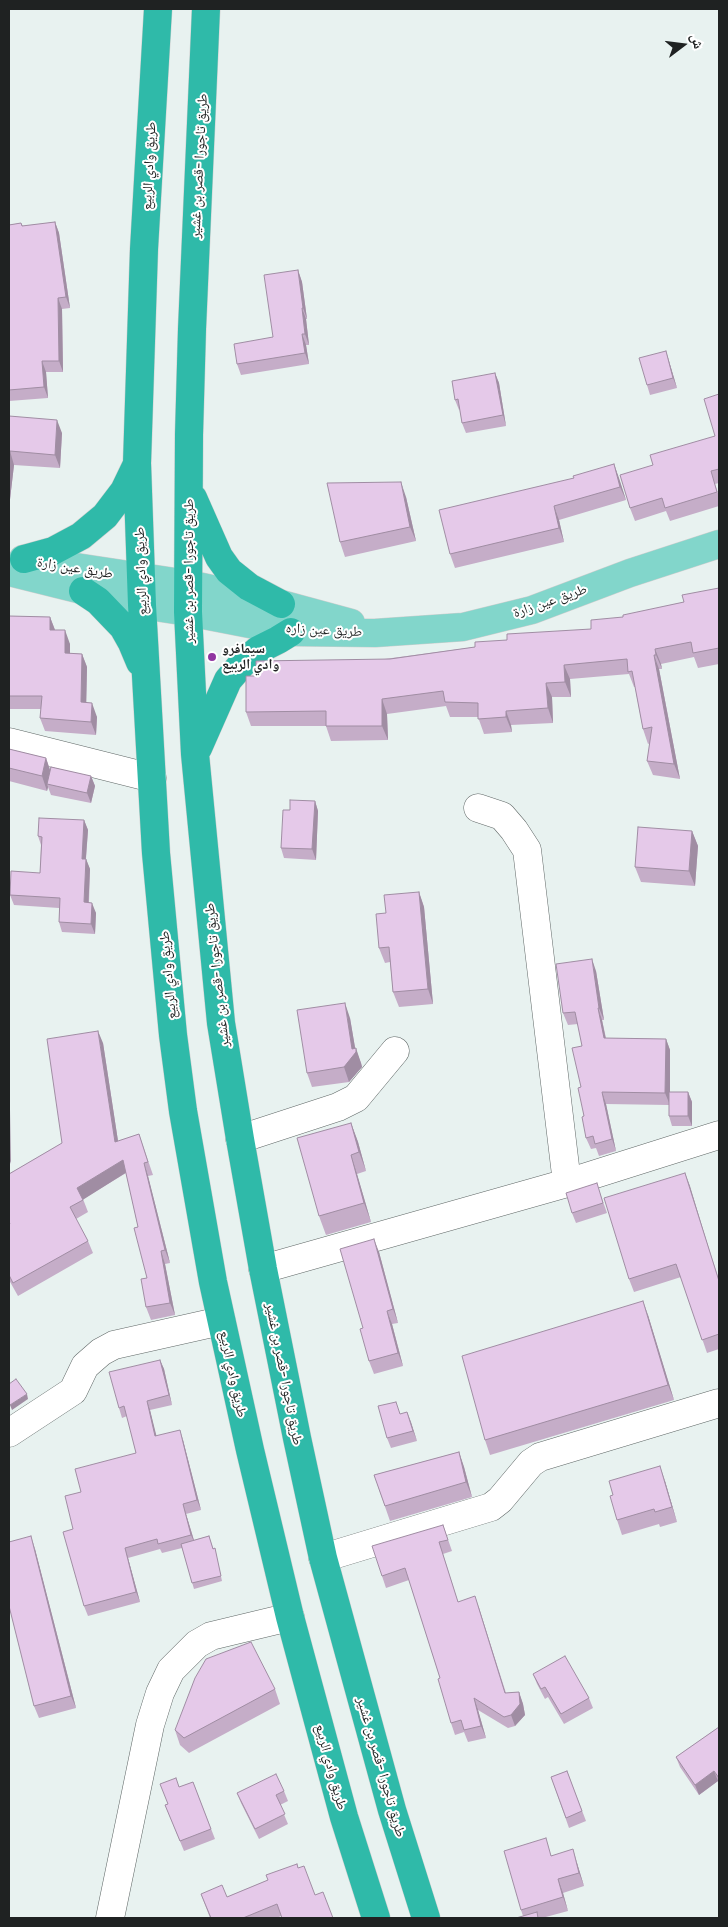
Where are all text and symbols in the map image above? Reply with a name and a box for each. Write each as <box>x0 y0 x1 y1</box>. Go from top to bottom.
north arrow <box>658 20 708 70</box>
text: ش <box>688 32 708 50</box>
street label: طريق تاجورا -قصر بن غشير <box>187 93 211 239</box>
street label: طريق وادي الربيع <box>138 121 160 211</box>
street label: طريق تاجورا -قصر بن غشير <box>181 499 197 643</box>
street label: طريق وادي الربيع <box>131 527 151 615</box>
street label: طريق عين زارة <box>36 554 114 582</box>
street label: طريق عين زارة <box>511 581 589 621</box>
street label: طريق عين زاره <box>285 620 363 640</box>
place label: سيمافرو وادي الربيع <box>222 641 279 674</box>
marker: سيمافرو وادي الربيع <box>206 651 218 663</box>
street label: طريق تاجورا -قصر بن غشير <box>201 902 233 1048</box>
street label: طريق وادي الربيع <box>156 930 180 1020</box>
street label: طريق تاجورا -قصر بن غشير <box>262 1301 306 1447</box>
street label: طريق وادي الربيع <box>216 1329 250 1419</box>
street label: طريق تاجورا -قصر بن غشير <box>353 1695 409 1839</box>
street label: طريق وادي الربيع <box>311 1722 351 1812</box>

